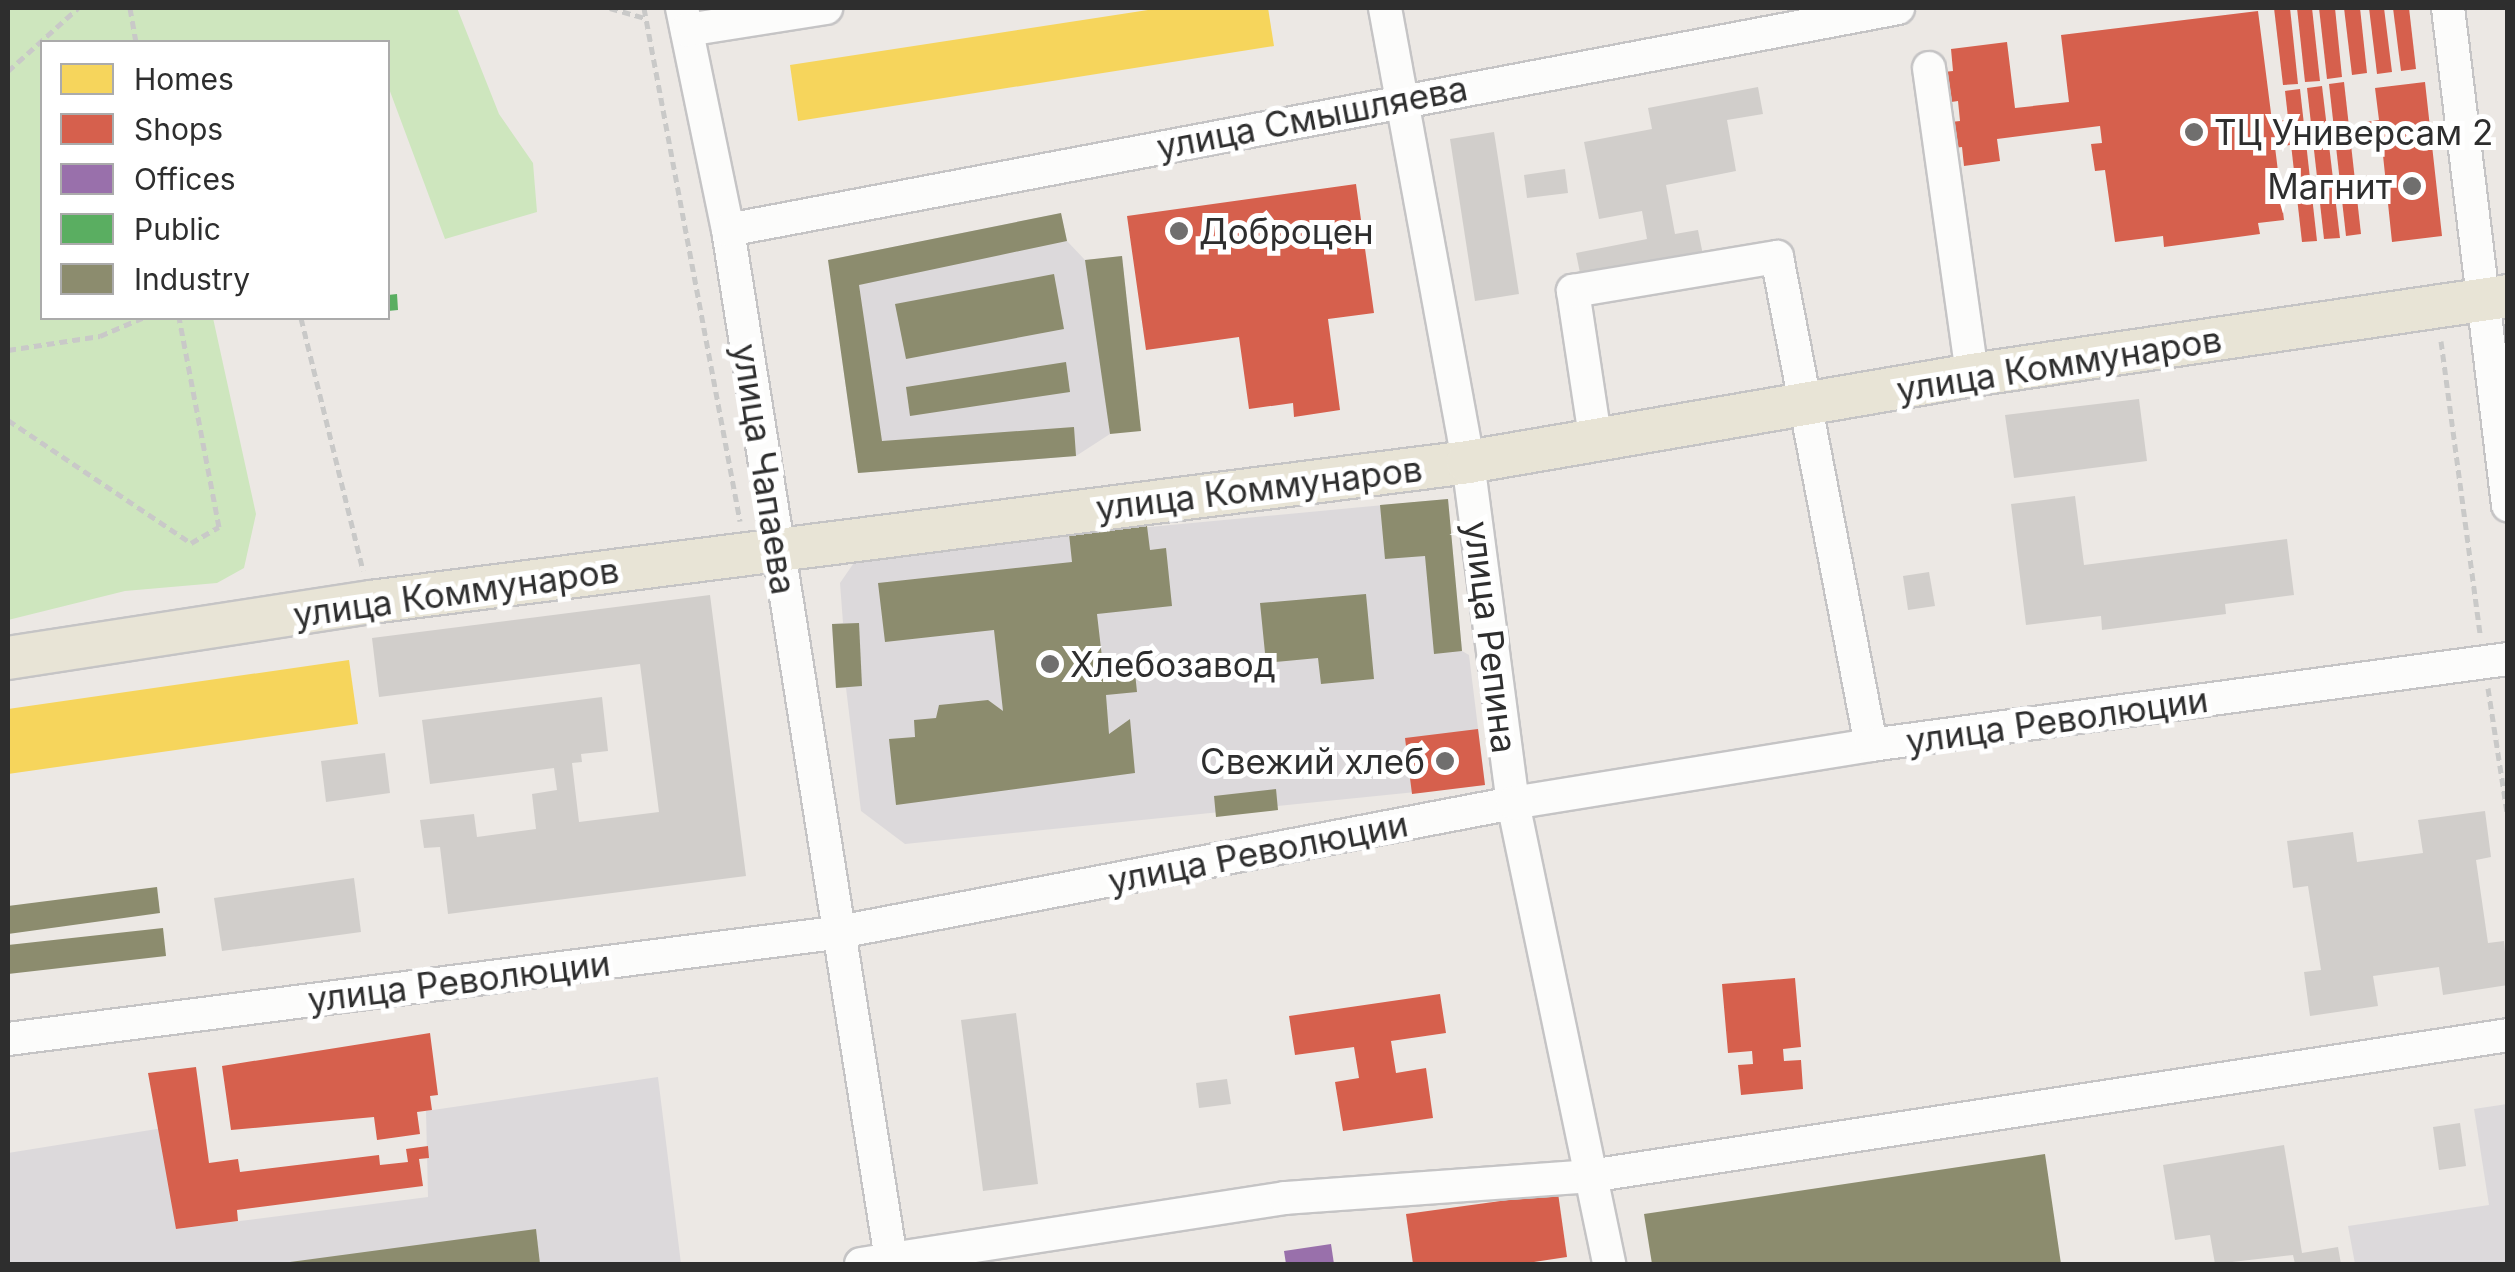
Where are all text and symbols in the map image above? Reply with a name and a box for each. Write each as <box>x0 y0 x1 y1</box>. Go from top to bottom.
legend <box>40 40 390 320</box>
text: Homes <box>134 61 234 97</box>
street label: улица Смышляева <box>1153 66 1471 168</box>
text: Shops <box>134 111 223 147</box>
place label: ТЦ Универсам 2 <box>2214 111 2493 153</box>
marker: ТЦ Универсам 2 <box>2183 121 2205 143</box>
text: Offices <box>134 161 236 197</box>
place label: Магнит <box>2267 165 2392 207</box>
marker: Магнит <box>2401 175 2423 197</box>
place label: Доброцен <box>1199 210 1374 252</box>
text: Public <box>134 211 221 247</box>
marker: Доброцен <box>1168 220 1190 242</box>
text: Industry <box>134 261 250 297</box>
street label: улица Коммунаров <box>1893 318 2225 410</box>
street label: улица Чапаева <box>724 341 806 597</box>
street label: улица Коммунаров <box>1093 447 1425 529</box>
street label: улица Репина <box>1456 519 1526 755</box>
street label: улица Коммунаров <box>290 548 622 636</box>
place label: Хлебозавод <box>1070 643 1276 685</box>
marker: Хлебозавод <box>1039 653 1061 675</box>
street label: улица Революции <box>1903 678 2211 762</box>
place label: Свежий хлеб <box>1200 740 1425 782</box>
marker: Свежий хлеб <box>1434 750 1456 772</box>
street label: улица Революции <box>1105 802 1411 902</box>
street label: улица Революции <box>305 942 613 1020</box>

